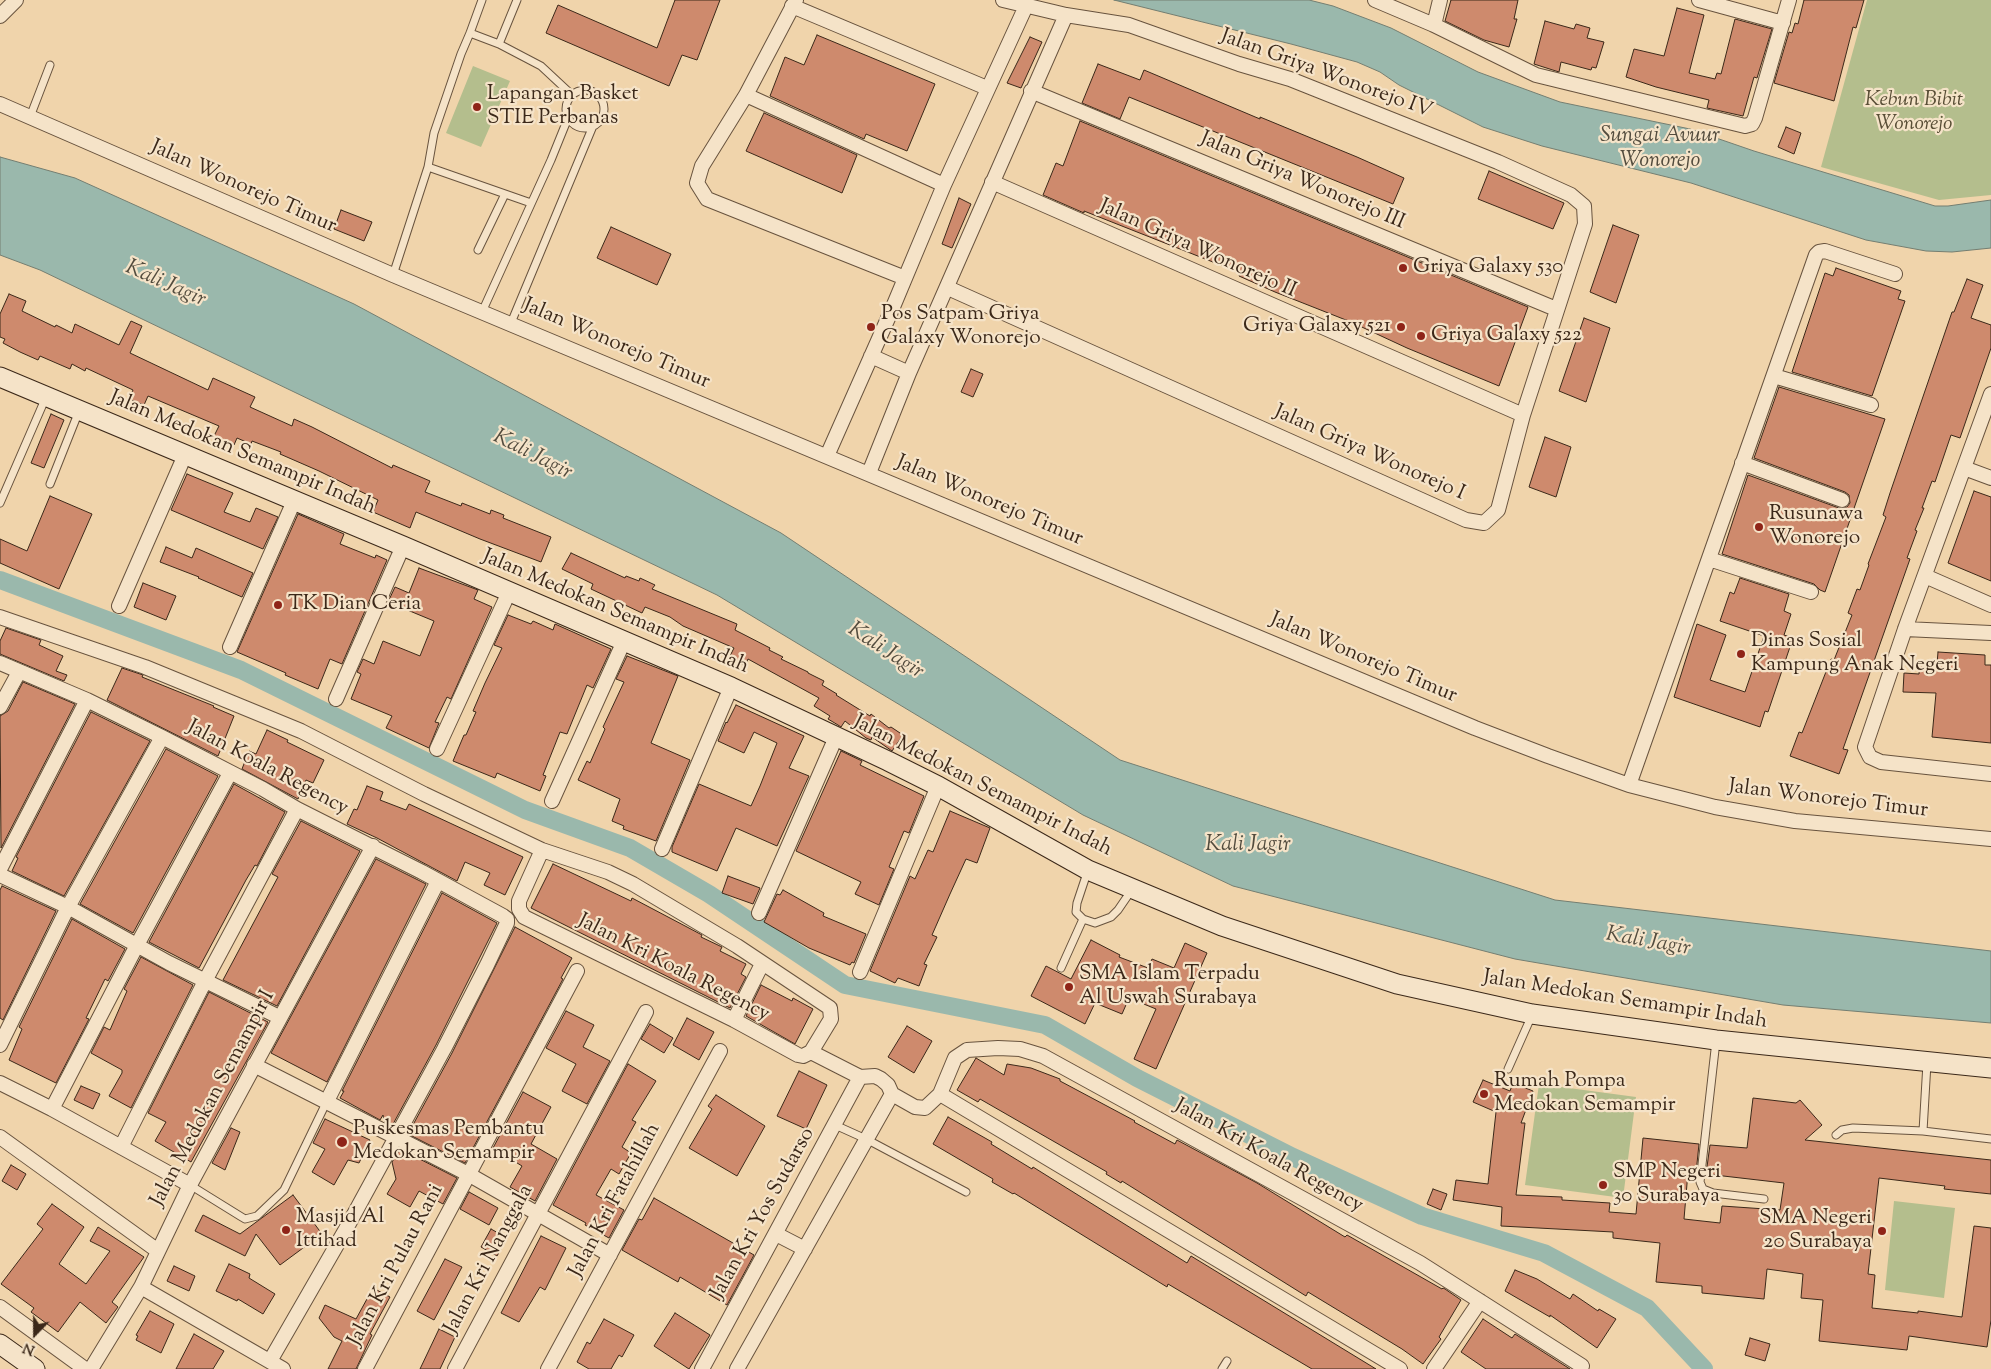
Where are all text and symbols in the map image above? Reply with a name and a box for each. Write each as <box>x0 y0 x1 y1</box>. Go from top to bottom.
street label: Jalan Griya Wonorejo IV <box>1217 25 1435 125</box>
place label: Lapangan Basket STIE Perbanas <box>487 82 639 132</box>
park label: Kebun Bibit Wonorejo <box>1865 88 1963 138</box>
marker: Lapangan Basket STIE Perbanas <box>471 101 483 113</box>
water label: Sungai Avuur Wonorejo <box>1600 124 1720 175</box>
street label: Jalan Griya Wonorejo III <box>1196 127 1408 237</box>
street label: Jalan Wonorejo Timur <box>146 136 340 240</box>
street label: Jalan Griya Wonorejo II <box>1094 195 1300 305</box>
place label: Griya Galaxy 530 <box>1413 255 1563 281</box>
water label: Kali Jagir <box>121 256 209 314</box>
marker: Griya Galaxy 530 <box>1397 262 1409 274</box>
street label: Jalan Wonorejo Timur <box>519 294 713 396</box>
place label: Pos Satpam Griya Galaxy Wonorejo <box>881 302 1041 352</box>
place label: Griya Galaxy 521 <box>1243 314 1391 340</box>
marker: Pos Satpam Griya Galaxy Wonorejo <box>865 321 877 333</box>
marker: Griya Galaxy 521 <box>1395 321 1407 333</box>
place label: Griya Galaxy 522 <box>1431 323 1582 349</box>
marker: Griya Galaxy 522 <box>1415 330 1427 342</box>
street label: Jalan Medokan Semampir Indah <box>105 386 379 522</box>
street label: Jalan Griya Wonorejo I <box>1270 401 1468 507</box>
water label: Kali Jagir <box>488 425 576 487</box>
street label: Jalan Wonorejo Timur <box>892 451 1086 553</box>
place label: Rusunawa Wonorejo <box>1769 502 1863 552</box>
marker: Rusunawa Wonorejo <box>1753 521 1765 533</box>
street label: Jalan Medokan Semampir Indah <box>478 545 752 681</box>
place label: TK Dian Ceria <box>288 592 421 618</box>
marker: TK Dian Ceria <box>272 599 284 611</box>
street label: Jalan Wonorejo Timur <box>1266 608 1460 710</box>
water label: Kali Jagir <box>842 618 928 686</box>
place label: Dinas Sosial Kampung Anak Negeri <box>1751 629 1959 679</box>
marker: Dinas Sosial Kampung Anak Negeri <box>1735 648 1747 660</box>
street label: Jalan Medokan Semampir Indah <box>848 711 1116 863</box>
street label: Jalan Koala Regency <box>182 716 352 822</box>
street label: Jalan Wonorejo Timur <box>1727 775 1929 825</box>
water label: Kali Jagir <box>1205 833 1291 859</box>
street label: Jalan Kri Koala Regency <box>573 910 773 1028</box>
water label: Kali Jagir <box>1604 923 1692 963</box>
place label: SMA Islam Terpadu Al Uswah Surabaya <box>1079 962 1260 1012</box>
street label: Jalan Medokan Semampir Indah <box>1481 966 1769 1036</box>
marker: SMA Islam Terpadu Al Uswah Surabaya <box>1063 981 1075 993</box>
street label: Jalan Medokan Semampir I <box>146 987 282 1211</box>
place label: Rumah Pompa Medokan Semampir <box>1494 1069 1676 1119</box>
marker: Rumah Pompa Medokan Semampir <box>1478 1088 1490 1100</box>
street label: Jalan Kri Koala Regency <box>1169 1094 1367 1220</box>
place label: Puskesmas Pembantu Medokan Semampir <box>353 1117 544 1167</box>
street label: Jalan Kri Fatahillah <box>565 1120 667 1282</box>
street label: Jalan Kri Yos Sudarso <box>706 1124 822 1304</box>
marker: Puskesmas Pembantu Medokan Semampir <box>335 1135 349 1149</box>
place label: SMP Negeri 30 Surabaya <box>1613 1160 1721 1210</box>
marker: SMP Negeri 30 Surabaya <box>1597 1179 1609 1191</box>
street label: Jalan Kri Pulau Rani <box>344 1181 450 1351</box>
street label: Jalan Kri Nanggala <box>440 1181 540 1339</box>
place label: Masjid Al Ittihad <box>296 1205 384 1255</box>
place label: SMA Negeri 20 Surabaya <box>1759 1206 1872 1256</box>
marker: Masjid Al Ittihad <box>280 1224 292 1236</box>
marker: SMA Negeri 20 Surabaya <box>1876 1225 1888 1237</box>
north arrow <box>10 1309 60 1359</box>
text: N <box>20 1337 38 1359</box>

